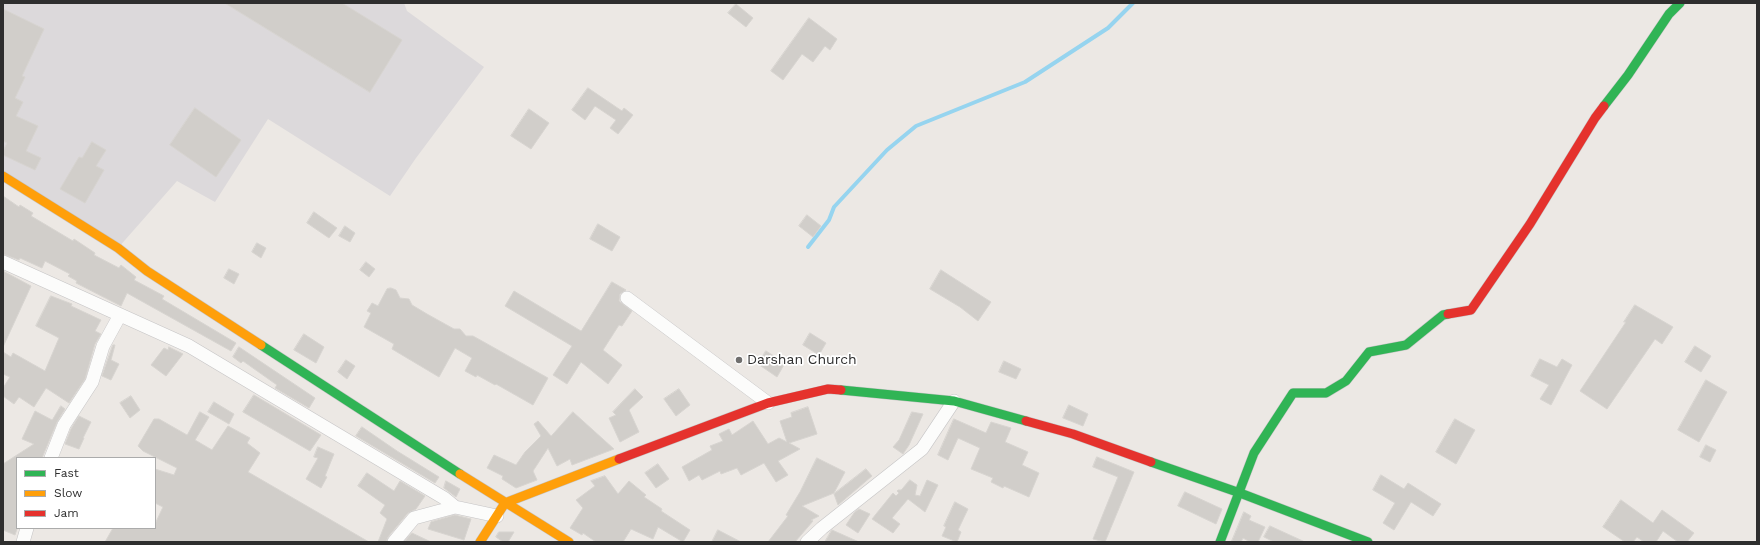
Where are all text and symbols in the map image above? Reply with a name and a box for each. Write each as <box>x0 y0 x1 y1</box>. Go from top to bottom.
place label: Darshan Church <box>747 352 857 368</box>
marker: Darshan Church <box>734 355 744 365</box>
legend <box>16 457 156 529</box>
text: Fast <box>54 466 79 480</box>
text: Slow <box>54 486 82 500</box>
text: Jam <box>54 506 79 520</box>

